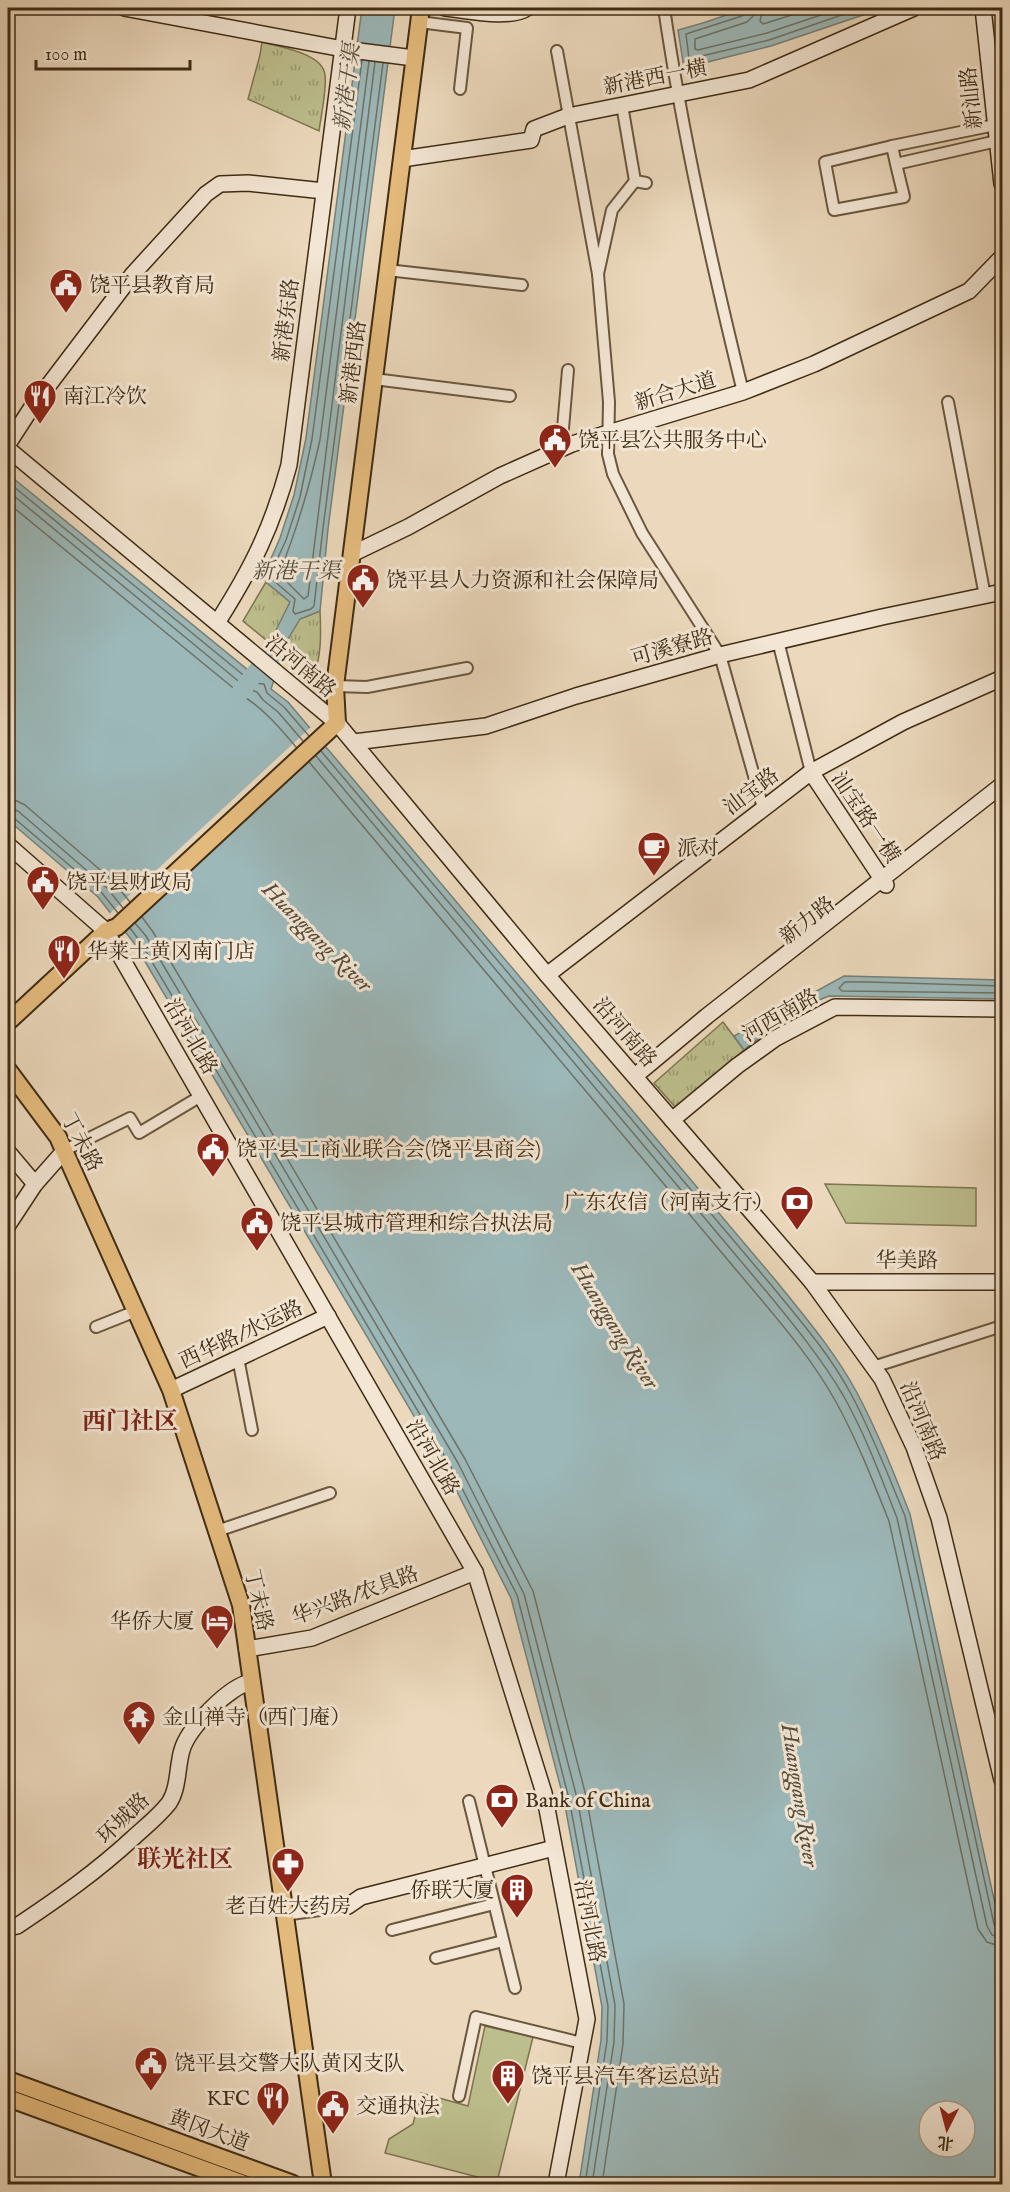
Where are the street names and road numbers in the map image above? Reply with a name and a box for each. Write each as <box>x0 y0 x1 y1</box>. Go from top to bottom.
street label: 新港西一横 <box>601 55 709 102</box>
street label: 新汕路 <box>956 65 989 131</box>
street label: 新港东路 <box>269 277 306 364</box>
street label: 新港西路 <box>336 319 373 406</box>
street label: 新合大道 <box>631 367 720 418</box>
street label: 可溪寮路 <box>628 624 717 673</box>
street label: 沿河南路 <box>259 630 341 704</box>
street label: 汕宝路 <box>719 762 785 822</box>
street label: 汕宝路一横 <box>824 767 905 869</box>
street label: 新力路 <box>775 891 841 951</box>
street label: 河西南路 <box>738 984 824 1049</box>
street label: 沿河南路 <box>586 992 662 1074</box>
street label: 沿河北路 <box>157 994 222 1080</box>
street label: 丁未路 <box>54 1109 107 1177</box>
street label: 华美路 <box>876 1248 939 1275</box>
street label: 西华路/水运路 <box>176 1295 308 1376</box>
street label: 沿河南路 <box>893 1378 950 1466</box>
street label: 沿河北路 <box>399 1415 464 1501</box>
street label: 华兴路/农具路 <box>288 1561 423 1632</box>
street label: 丁未路 <box>237 1567 278 1634</box>
street label: 环城路 <box>92 1787 156 1851</box>
street label: 沿河北路 <box>567 1877 610 1965</box>
street label: 黄冈大道 <box>164 2104 253 2158</box>

